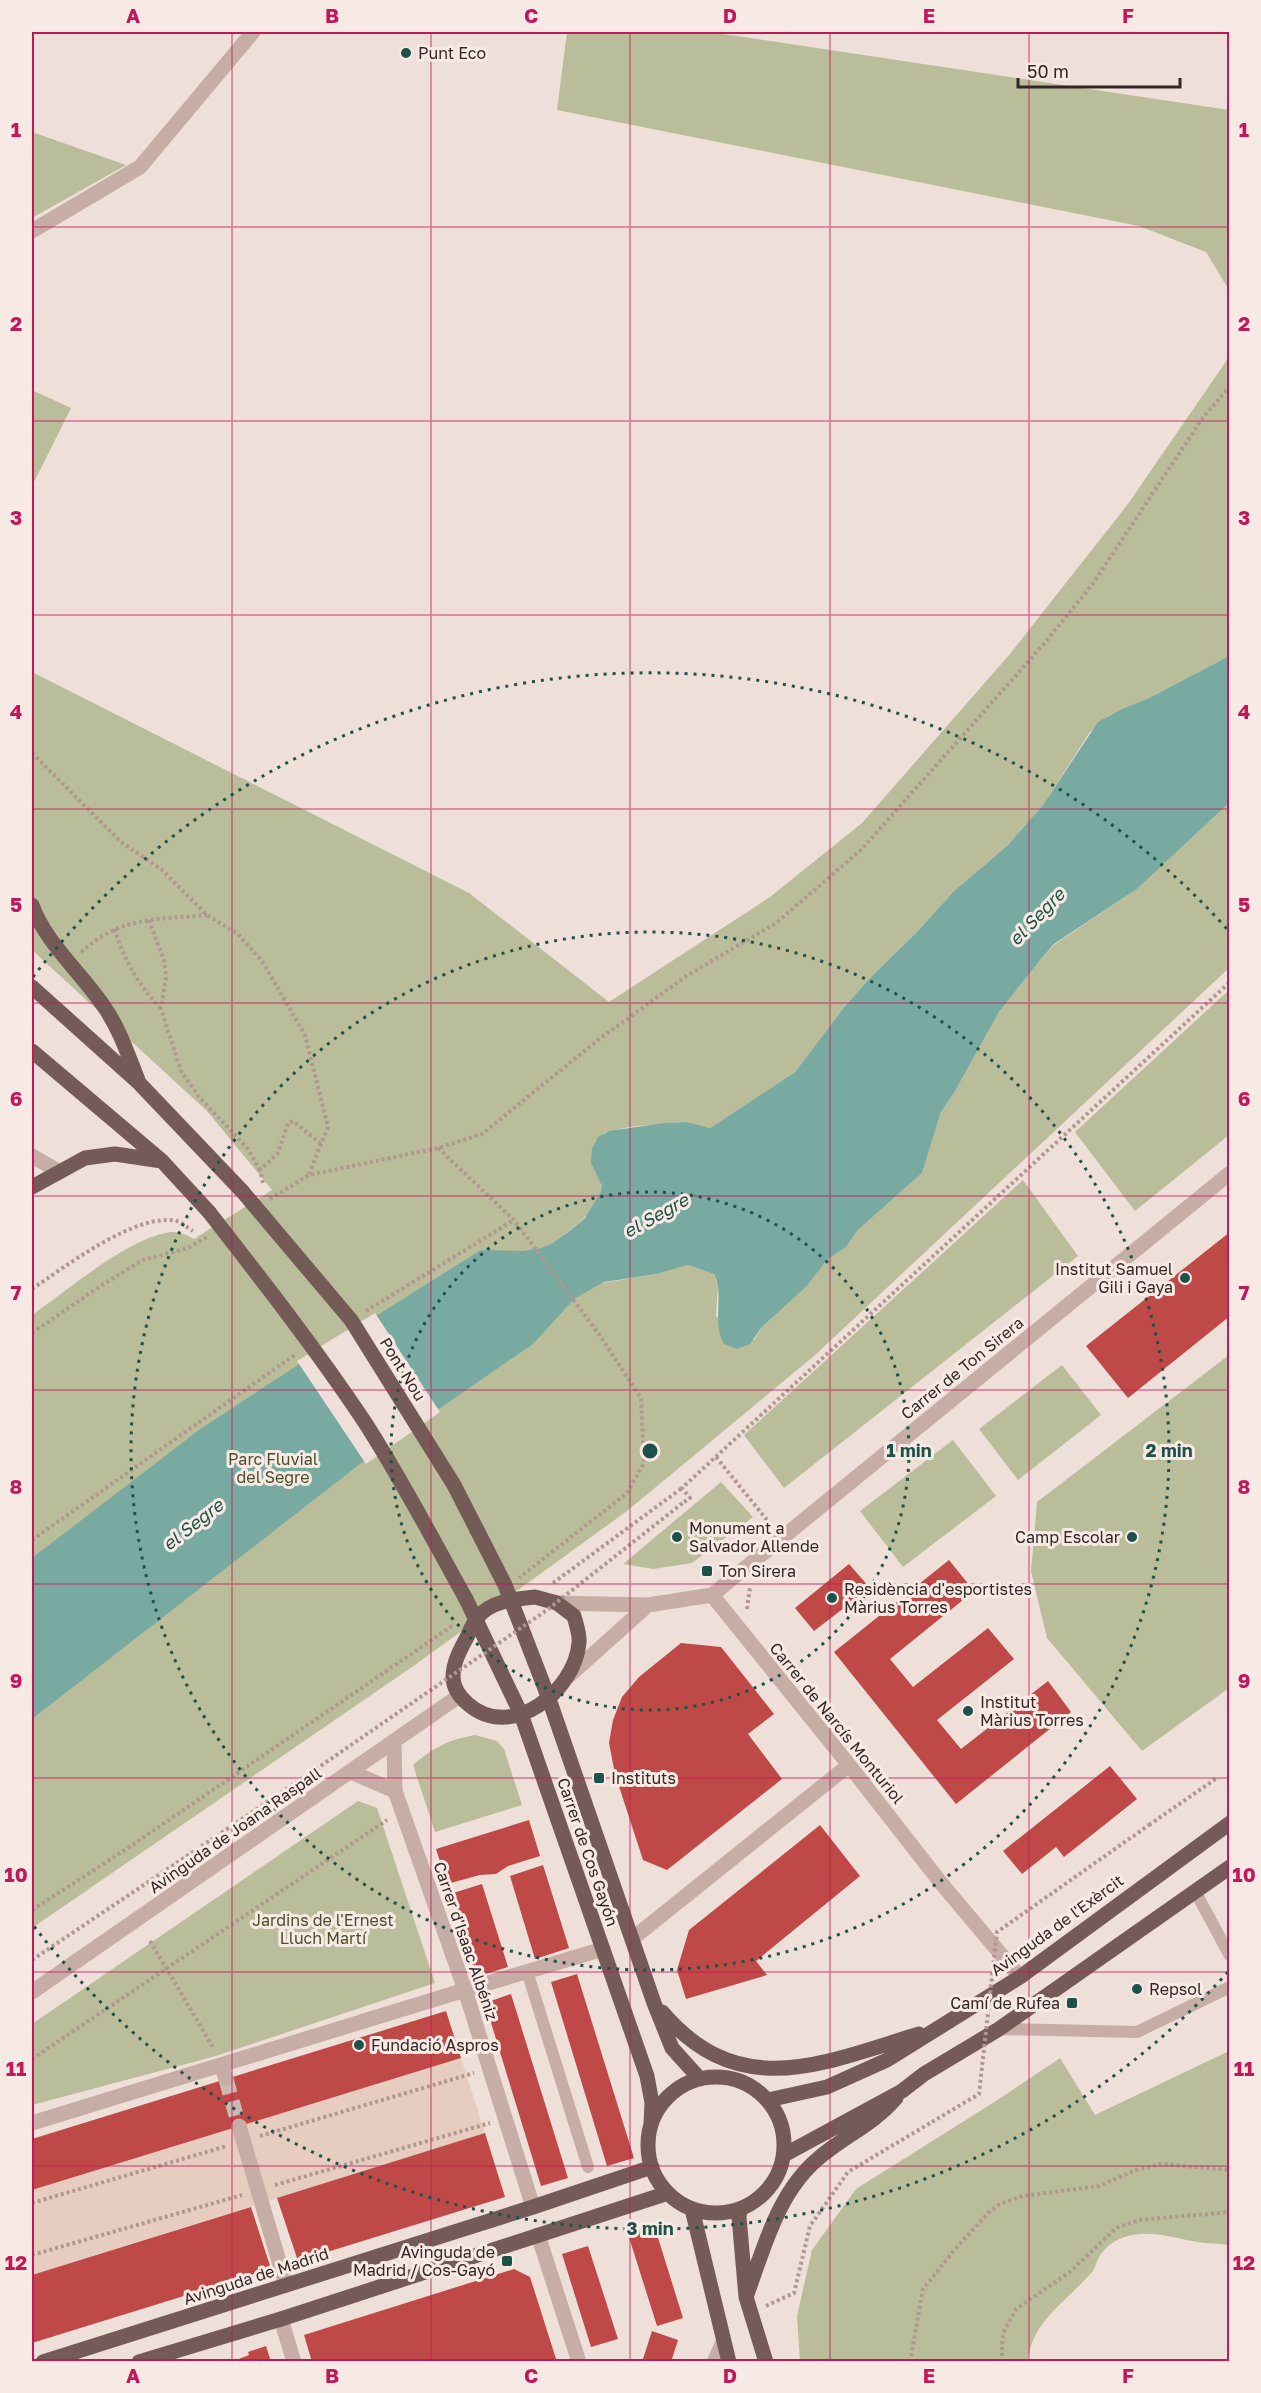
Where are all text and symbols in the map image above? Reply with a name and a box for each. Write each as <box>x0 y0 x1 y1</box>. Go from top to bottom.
text: A <box>126 3 140 27</box>
text: B <box>325 3 339 27</box>
text: C <box>524 3 538 27</box>
text: D <box>723 3 737 27</box>
text: E <box>923 3 935 27</box>
text: F <box>1122 3 1134 27</box>
place label: Punt Eco <box>418 43 486 63</box>
marker: Punt Eco <box>399 46 413 60</box>
scale bar <box>1018 51 1180 89</box>
text: 50 m <box>1027 60 1069 82</box>
text: 1 <box>11 117 21 141</box>
text: 1 <box>1239 117 1249 141</box>
text: 2 <box>10 311 22 335</box>
text: 2 <box>1238 311 1250 335</box>
text: 3 <box>10 505 22 529</box>
text: 3 <box>1238 505 1250 529</box>
text: 4 <box>10 699 22 723</box>
text: 4 <box>1238 699 1250 723</box>
water label: el Segre <box>1004 882 1070 949</box>
text: 5 <box>10 892 22 916</box>
text: 5 <box>1238 892 1250 916</box>
text: 6 <box>10 1086 22 1110</box>
text: 6 <box>1238 1086 1250 1110</box>
water label: el Segre <box>619 1188 693 1242</box>
place label: Institut Samuel Gili i Gaya <box>1055 1259 1173 1297</box>
marker: Institut Samuel Gili i Gaya <box>1178 1271 1192 1285</box>
text: 7 <box>11 1280 22 1304</box>
text: 7 <box>1239 1280 1250 1304</box>
street label: Carrer de Ton Sirera <box>897 1312 1027 1424</box>
street label: Pont Nou <box>376 1333 430 1405</box>
text: 1 min <box>886 1439 932 1461</box>
text: 2 min <box>1145 1439 1193 1461</box>
centre of rings <box>640 1441 660 1461</box>
park label: Parc Fluvial del Segre <box>228 1449 318 1487</box>
text: 8 <box>10 1474 22 1498</box>
text: 8 <box>1238 1474 1250 1498</box>
water label: el Segre <box>158 1493 228 1555</box>
place label: Monument a Salvador Allende <box>689 1518 819 1556</box>
place label: Camp Escolar <box>1015 1527 1120 1547</box>
marker: Monument a Salvador Allende <box>670 1530 684 1544</box>
marker: Camp Escolar <box>1125 1530 1139 1544</box>
place label: Ton Sirera <box>719 1561 796 1581</box>
marker: Ton Sirera <box>700 1564 714 1578</box>
place label: Residència d'esportistes Màrius Torres <box>844 1579 1032 1617</box>
marker: Residència d'esportistes Màrius Torres <box>825 1591 839 1605</box>
street label: Carrer de Narcís Monturiol <box>766 1638 908 1808</box>
text: 9 <box>10 1668 22 1692</box>
text: 9 <box>1238 1668 1250 1692</box>
place label: Institut Màrius Torres <box>980 1692 1084 1730</box>
marker: Institut Màrius Torres <box>961 1704 975 1718</box>
street label: Avinguda de Joana Raspall <box>145 1763 325 1897</box>
place label: Instituts <box>611 1768 676 1788</box>
marker: Instituts <box>592 1771 606 1785</box>
street label: Carrer de Cos Gayón <box>553 1775 623 1929</box>
street label: Carrer d'Isaac Albéniz <box>429 1859 503 2023</box>
text: 10 <box>4 1862 28 1886</box>
text: 10 <box>1232 1862 1256 1886</box>
street label: Avinguda de l'Exèrcit <box>987 1870 1127 1980</box>
park label: Jardins de l'Ernest Lluch Martí <box>252 1910 394 1948</box>
place label: Repsol <box>1149 1979 1202 1999</box>
marker: Repsol <box>1130 1982 1144 1996</box>
place label: Camí de Rufea <box>950 1993 1060 2013</box>
marker: Camí de Rufea <box>1065 1996 1079 2010</box>
place label: Fundació Aspros <box>371 2035 499 2055</box>
marker: Fundació Aspros <box>352 2038 366 2052</box>
text: 11 <box>6 2056 26 2080</box>
text: 11 <box>1234 2056 1254 2080</box>
text: 3 min <box>626 2217 674 2239</box>
place label: Avinguda de Madrid / Cos-Gayó <box>353 2242 495 2280</box>
street label: Avinguda de Madrid <box>181 2243 331 2309</box>
text: 12 <box>5 2250 27 2274</box>
text: 12 <box>1233 2250 1255 2274</box>
marker: Avinguda de Madrid / Cos-Gayó <box>500 2254 514 2268</box>
text: A <box>126 2363 140 2387</box>
text: B <box>325 2363 339 2387</box>
text: C <box>524 2363 538 2387</box>
text: D <box>723 2363 737 2387</box>
text: E <box>923 2363 935 2387</box>
text: F <box>1122 2363 1134 2387</box>

